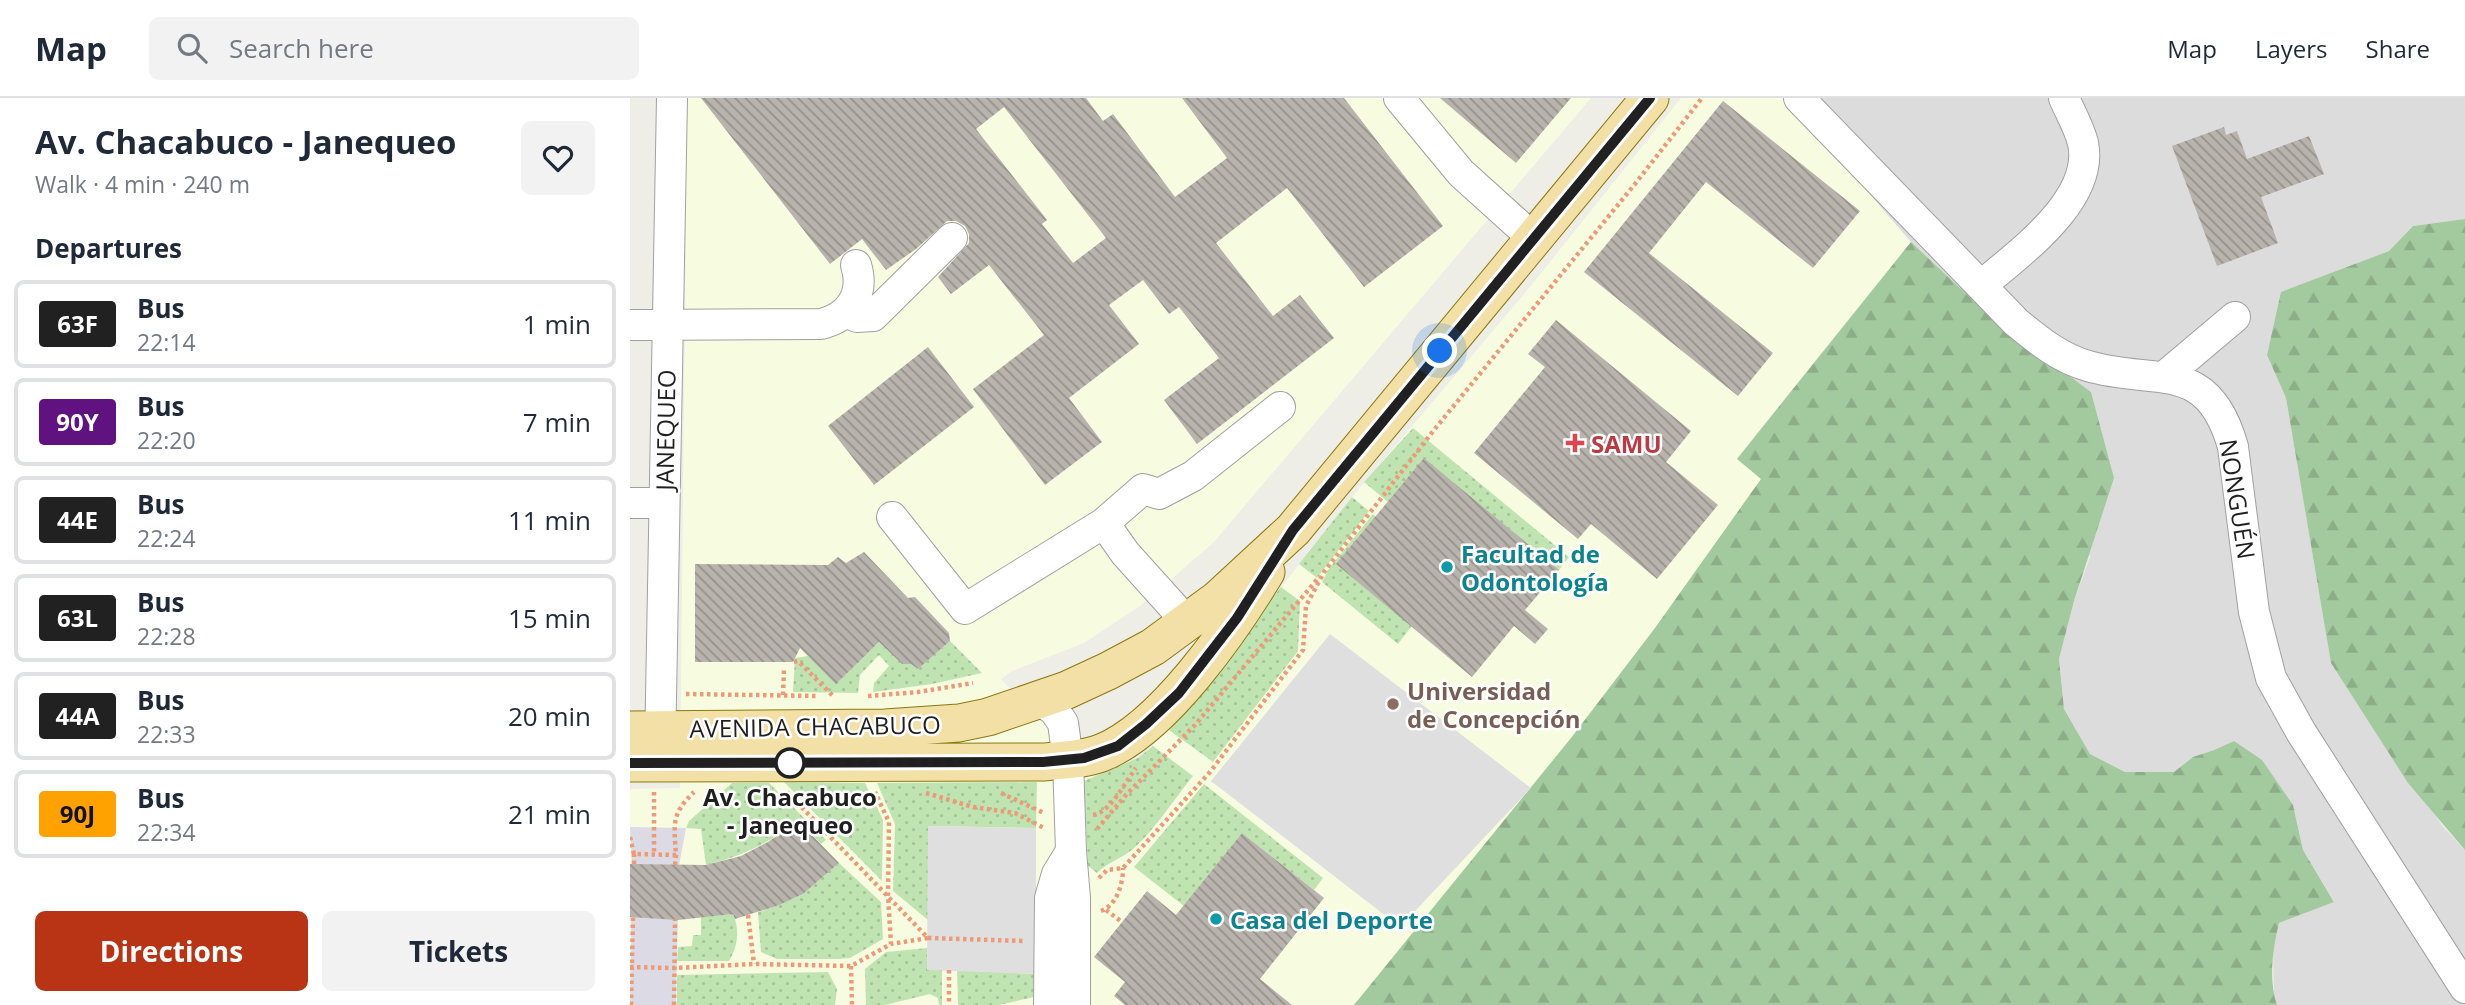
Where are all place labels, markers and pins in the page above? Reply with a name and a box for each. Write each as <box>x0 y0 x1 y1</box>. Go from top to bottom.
place label: SAMU <box>1591 427 1662 460</box>
marker: SAMU <box>1565 433 1585 453</box>
place label: Facultad de Odontología <box>1461 537 1609 598</box>
marker: Facultad de Odontología <box>1439 559 1455 575</box>
place label: Universidad de Concepción <box>1407 674 1581 735</box>
marker: Universidad de Concepción <box>1385 696 1401 712</box>
marker: Av. Chacabuco - Janequeo <box>775 748 805 778</box>
place label: Av. Chacabuco - Janequeo <box>703 780 877 841</box>
place label: Casa del Deporte <box>1230 903 1433 936</box>
marker: Casa del Deporte <box>1208 911 1224 927</box>

